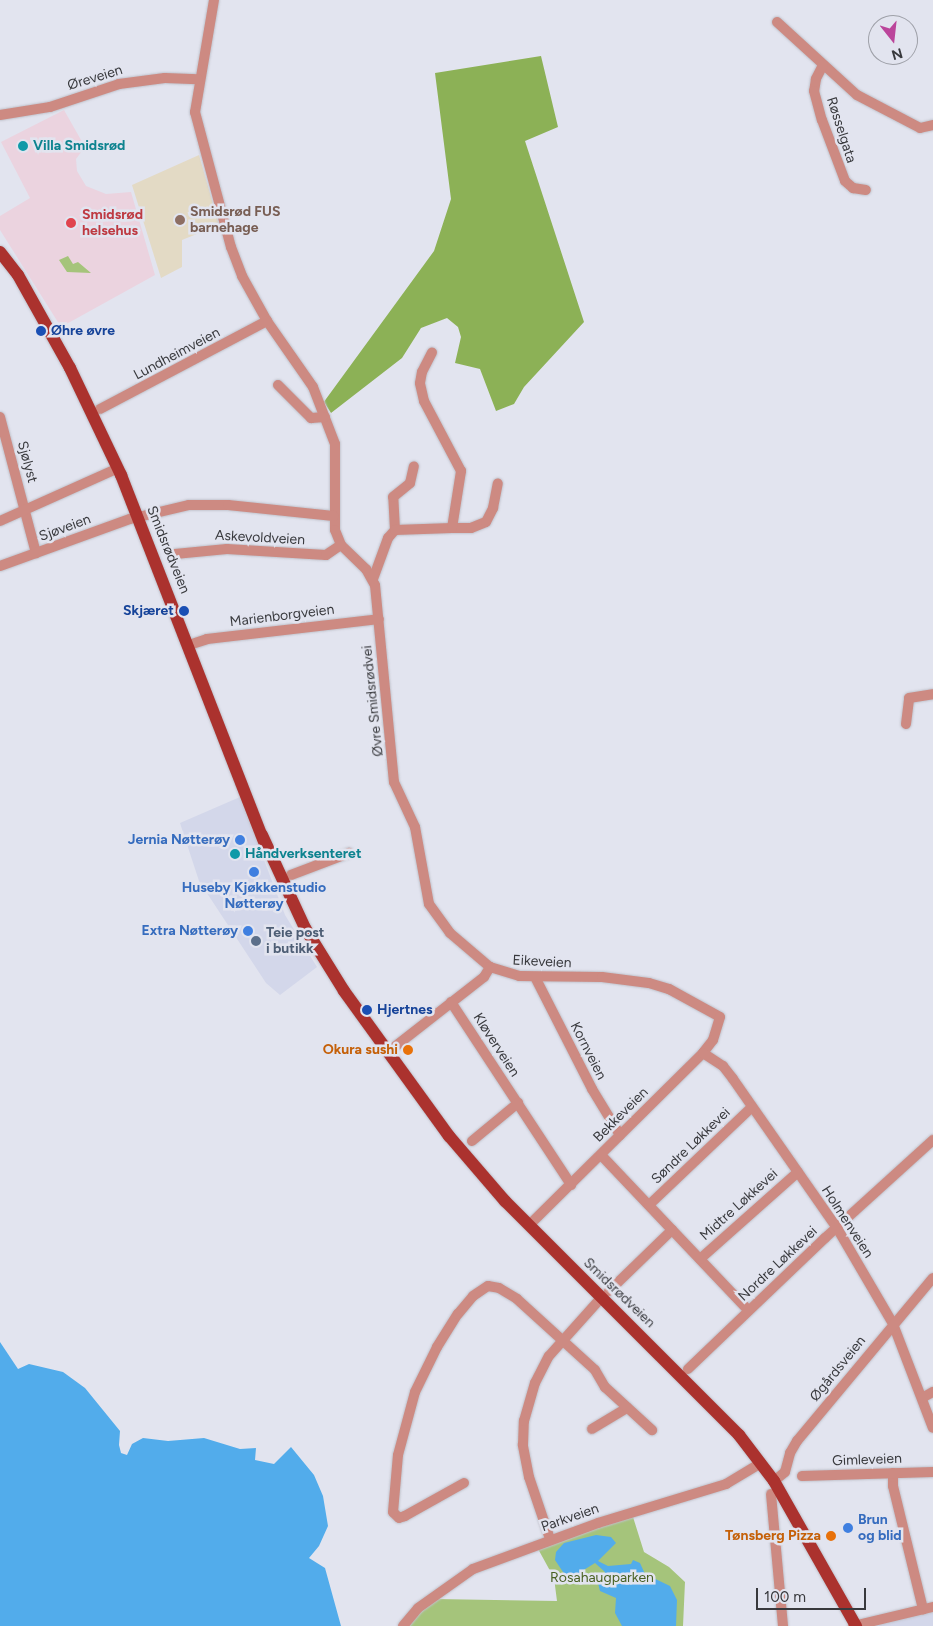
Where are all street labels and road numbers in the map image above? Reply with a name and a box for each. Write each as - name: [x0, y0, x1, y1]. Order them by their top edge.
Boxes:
- street label: Øreveien: [65, 62, 125, 94]
- street label: Røsselgata: [822, 95, 860, 165]
- street label: Lundheimveien: [131, 324, 223, 384]
- street label: Sjølyst: [13, 439, 41, 485]
- street label: Smidsrødveien: [143, 504, 193, 596]
- street label: Sjøveien: [37, 511, 93, 545]
- street label: Askevoldveien: [215, 527, 305, 549]
- street label: Marienborgveien: [229, 601, 335, 631]
- street label: Øvre Smidsrødvei: [359, 645, 387, 757]
- street label: Eikeveien: [512, 952, 572, 972]
- street label: Kløverveien: [469, 1010, 523, 1080]
- street label: Kornveien: [566, 1019, 610, 1083]
- street label: Bekkeveien: [590, 1084, 652, 1146]
- street label: Søndre Løkkevei: [648, 1104, 734, 1188]
- street label: Midtre Løkkevei: [697, 1166, 781, 1244]
- street label: Holmenveien: [818, 1183, 876, 1261]
- street label: Nordre Løkkevei: [735, 1223, 821, 1305]
- street label: Smidsrødveien: [580, 1255, 658, 1331]
- street label: Øgårdsveien: [807, 1333, 869, 1405]
- street label: Gimleveien: [832, 1450, 902, 1470]
- street label: Parkveien: [539, 1500, 601, 1536]

